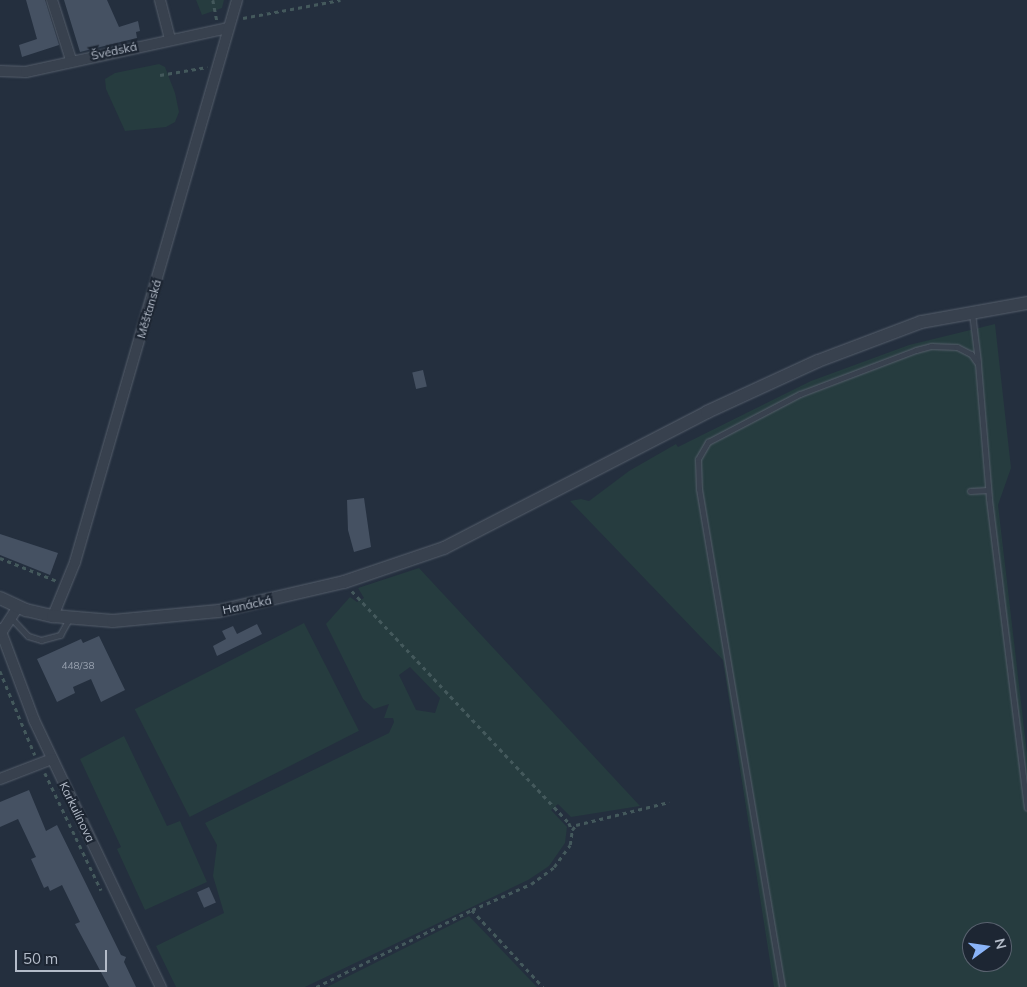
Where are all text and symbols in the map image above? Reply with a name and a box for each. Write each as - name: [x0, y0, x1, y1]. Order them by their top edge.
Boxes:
- street label: Švédská: [90, 39, 138, 63]
- street label: Měšťanská: [134, 278, 164, 340]
- street label: Hanácká: [221, 593, 273, 617]
- house number: 448/38: [62, 660, 94, 672]
- street label: Karkulínova: [56, 780, 98, 844]
- north arrow: [962, 922, 1012, 972]
- text: N: [991, 936, 1011, 951]
- scale bar: [18, 940, 110, 972]
- text: 50 m: [23, 949, 58, 968]

